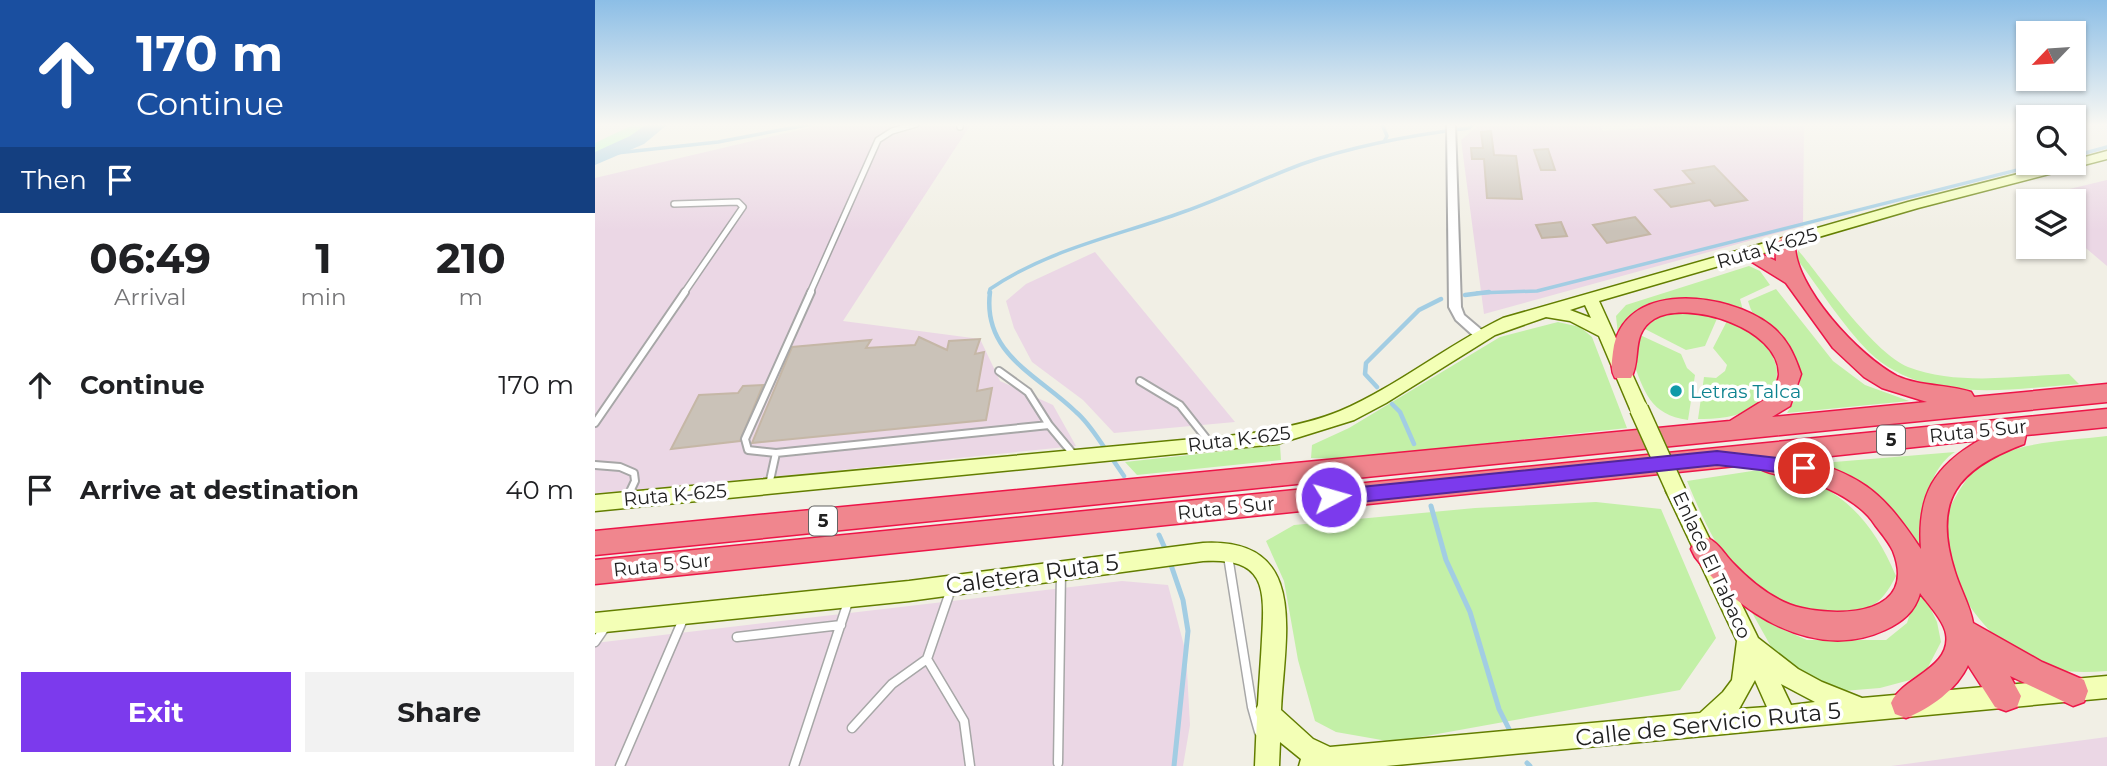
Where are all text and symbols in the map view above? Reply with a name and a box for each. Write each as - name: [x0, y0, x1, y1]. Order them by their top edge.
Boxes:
- north arrow: [2016, 21, 2086, 91]
- map controls: [2016, 21, 2086, 259]
- text: 170 m: [136, 24, 283, 83]
- icon: ahead: [21, 28, 112, 119]
- text: Continue: [136, 84, 284, 123]
- button: search: [2016, 105, 2086, 175]
- icon: arrive: [101, 161, 139, 199]
- text: Then: [21, 164, 87, 196]
- button: layers: [2016, 189, 2086, 259]
- street label: Ruta K-625: [1714, 223, 1820, 273]
- text: 06:49: [89, 232, 211, 284]
- text: 1: [315, 232, 332, 284]
- text: 210: [436, 232, 506, 284]
- text: Arrival: [114, 283, 187, 311]
- text: min: [300, 283, 347, 311]
- text: m: [459, 283, 483, 311]
- icon: ahead: [21, 366, 59, 404]
- text: Continue: [80, 369, 205, 401]
- text: 170 m: [498, 369, 574, 401]
- place label: Letras Talca: [1690, 380, 1801, 403]
- marker: Letras Talca: [1668, 383, 1684, 399]
- street label: Ruta 5 Sur: [1928, 414, 2028, 448]
- street label: Ruta K-625: [1186, 421, 1292, 457]
- road number: 5: [1877, 426, 1905, 454]
- pin: [1774, 438, 1834, 498]
- icon: arrive: [1785, 449, 1823, 487]
- position arrow: [1294, 460, 1368, 534]
- icon: arrive: [21, 471, 59, 509]
- text: Arrive at destination: [80, 474, 359, 506]
- text: 40 m: [505, 474, 574, 506]
- street label: Ruta K-625: [622, 479, 728, 511]
- street label: Enlace El Tabaco: [1668, 488, 1756, 642]
- street label: Ruta 5 Sur: [1176, 491, 1276, 525]
- road number: 5: [809, 506, 837, 536]
- street label: Ruta 5 Sur: [612, 548, 712, 582]
- street label: Caletera Ruta 5: [944, 548, 1120, 600]
- button: Exit: [21, 672, 291, 752]
- button: Share: [305, 672, 574, 752]
- street label: Calle de Servicio Ruta 5: [1574, 696, 1842, 752]

